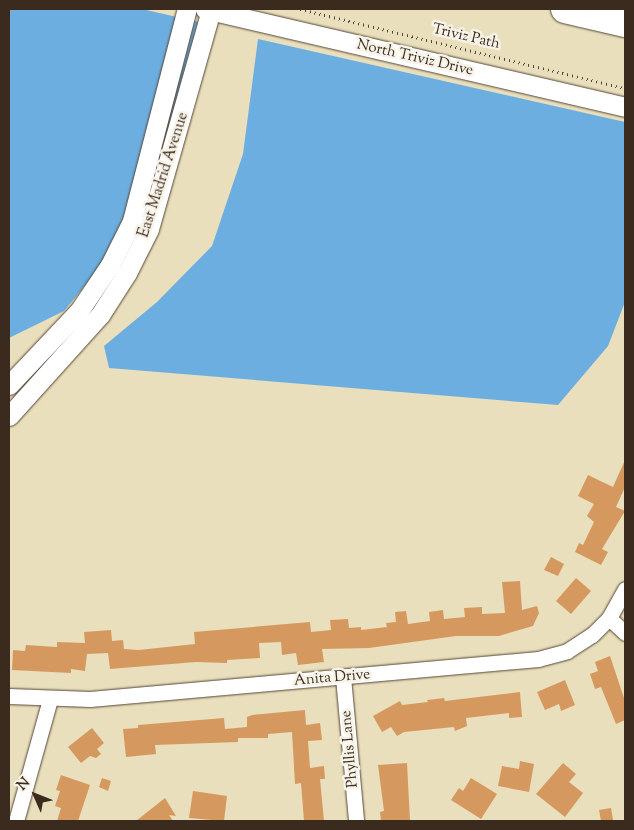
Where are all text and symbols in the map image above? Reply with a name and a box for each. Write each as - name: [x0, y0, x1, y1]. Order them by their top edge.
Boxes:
- street label: Triviz Path: [430, 20, 502, 54]
- street label: North Triviz Drive: [355, 36, 475, 80]
- street label: East Madrid Avenue: [135, 110, 193, 240]
- street label: Anita Drive: [293, 666, 371, 690]
- street label: Phyllis Lane: [338, 709, 362, 789]
- north arrow: [10, 770, 60, 820]
- text: N: [13, 774, 35, 796]

